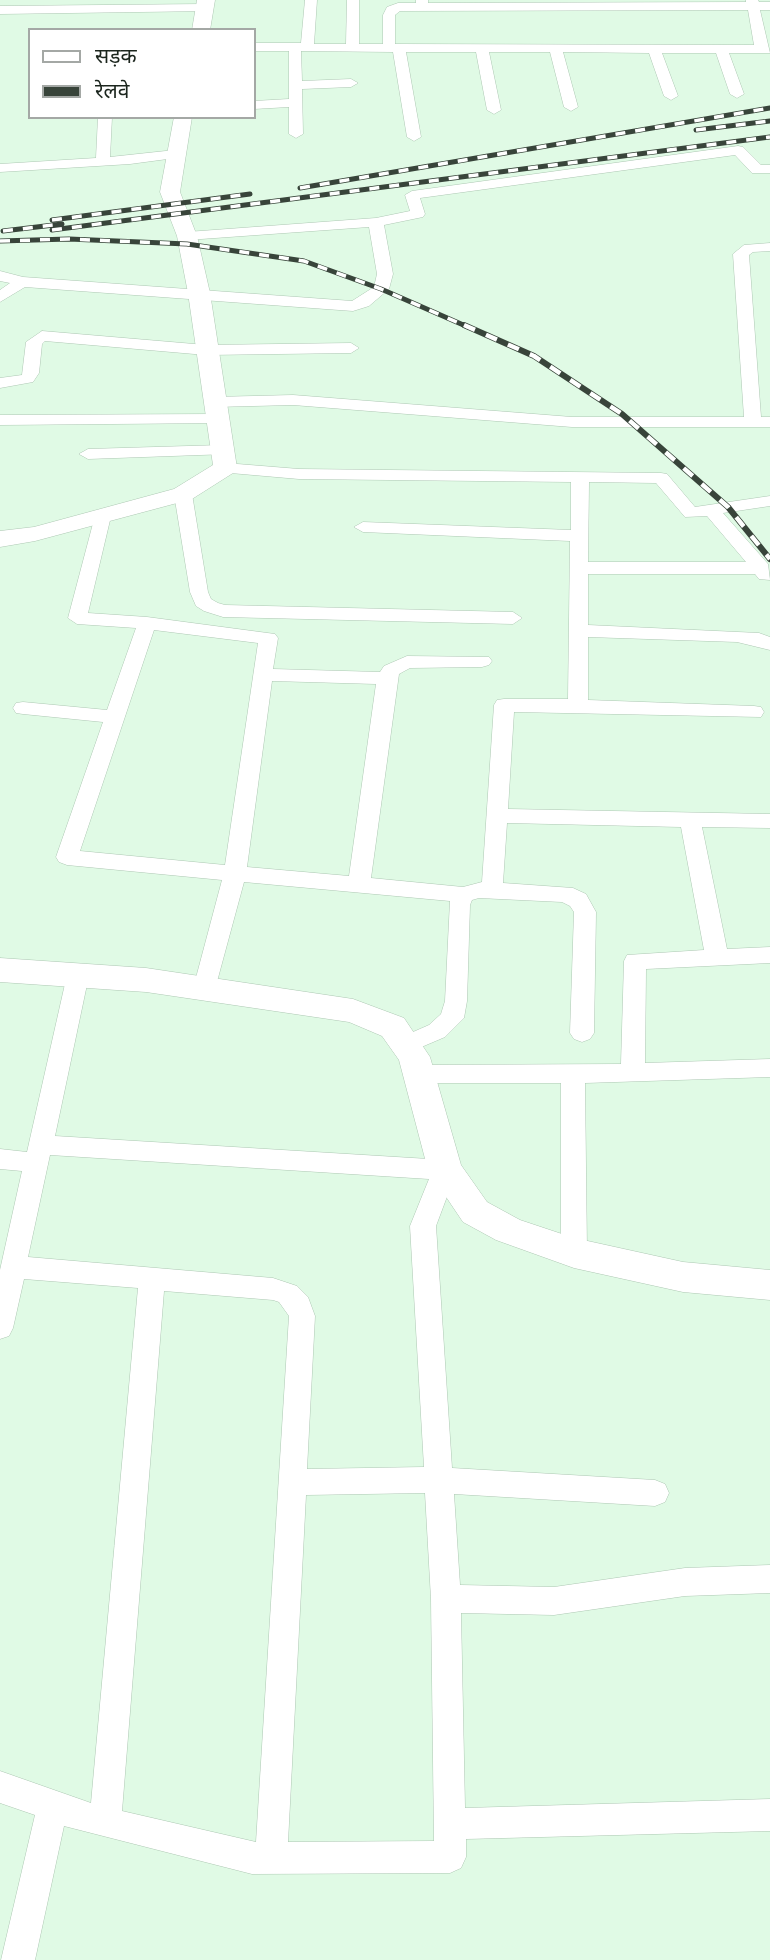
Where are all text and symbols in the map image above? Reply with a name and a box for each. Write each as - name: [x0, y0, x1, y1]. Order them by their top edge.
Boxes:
- legend: [28, 28, 256, 119]
- text: सड़क: [95, 41, 137, 69]
- text: रेलवे: [95, 76, 130, 104]

